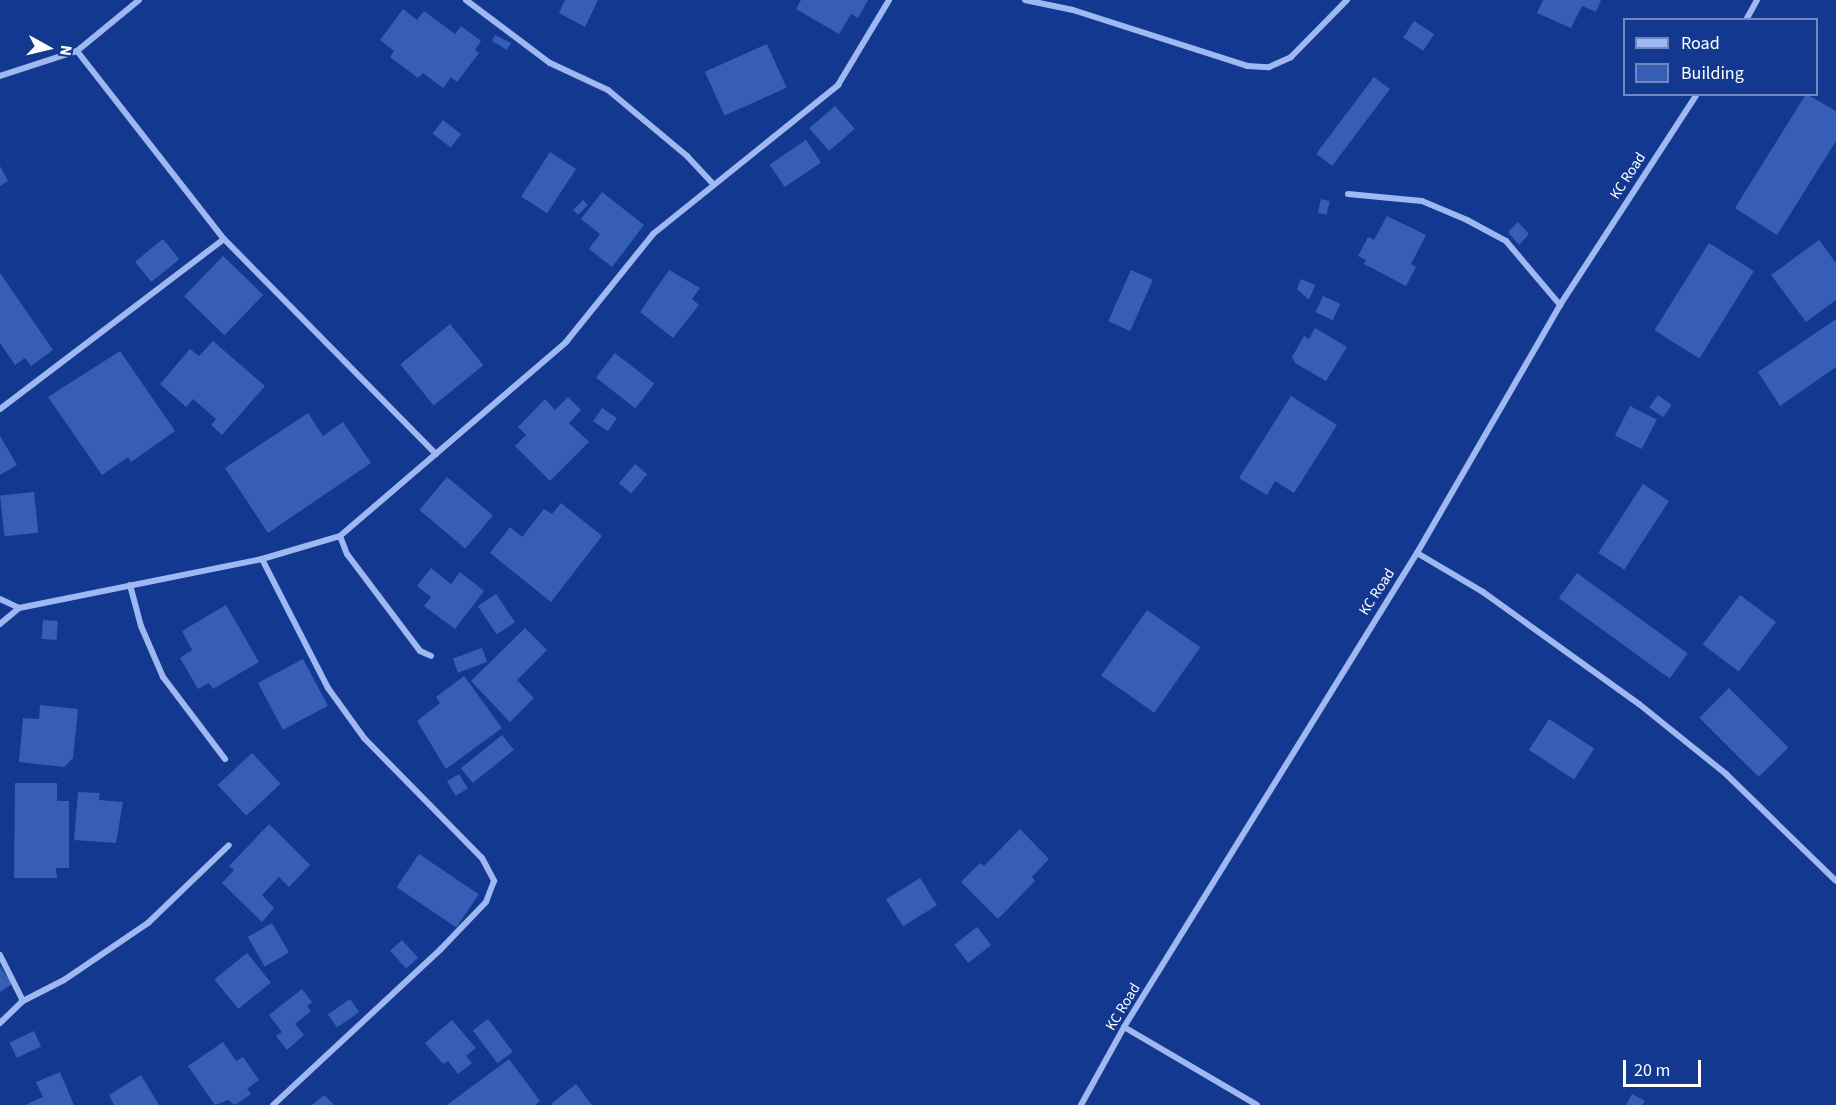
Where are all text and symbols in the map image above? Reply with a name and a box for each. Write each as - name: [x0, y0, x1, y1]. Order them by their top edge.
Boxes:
- north arrow: [18, 18, 78, 78]
- legend: [1623, 18, 1818, 96]
- text: Road: [1681, 31, 1720, 56]
- text: N: [54, 44, 77, 57]
- text: Building: [1681, 61, 1744, 86]
- street label: KC Road: [1606, 149, 1650, 203]
- street label: KC Road: [1355, 565, 1399, 619]
- street label: KC Road: [1102, 980, 1144, 1034]
- scale bar: [1626, 1048, 1704, 1086]
- text: 20 m: [1634, 1058, 1670, 1083]

